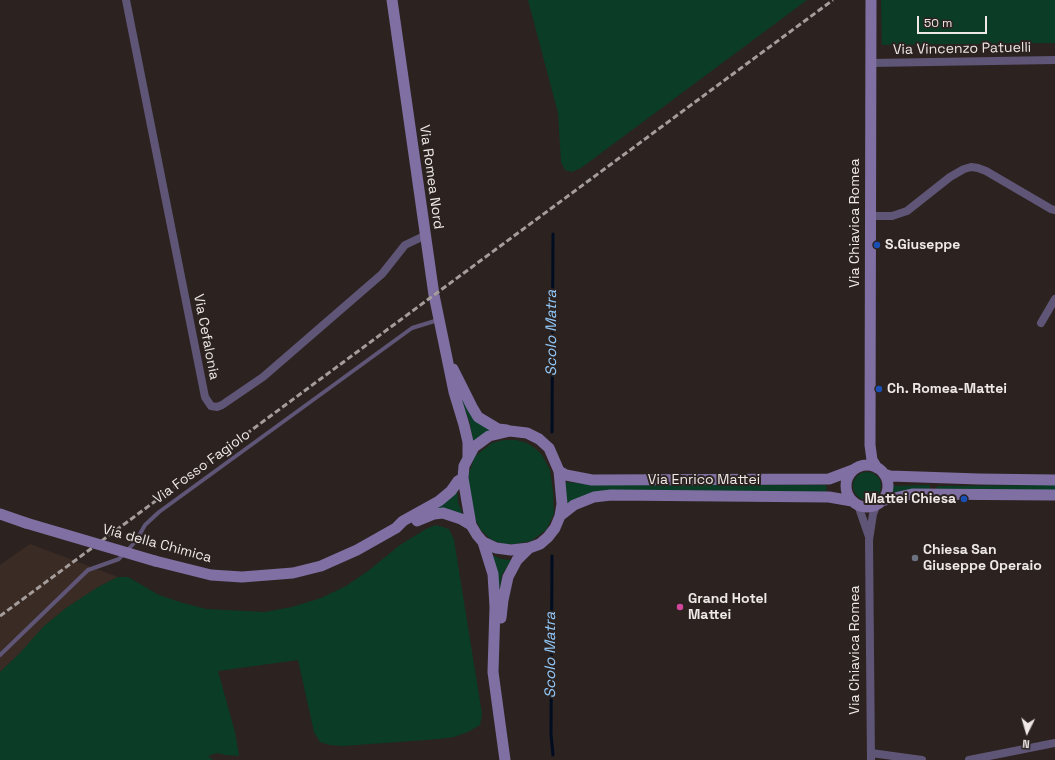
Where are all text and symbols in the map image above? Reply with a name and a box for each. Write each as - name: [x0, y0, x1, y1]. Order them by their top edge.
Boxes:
- scale bar: [919, 8, 989, 34]
- text: 50 m: [924, 15, 952, 31]
- street label: Via Vincenzo Patuelli: [893, 39, 1031, 59]
- street label: Via Romea Nord: [415, 124, 447, 230]
- street label: Via Chiavica Romea: [847, 158, 863, 288]
- place label: S.Giuseppe: [885, 237, 960, 253]
- marker: S.Giuseppe: [872, 240, 882, 250]
- water label: Scolo Matra: [543, 290, 561, 376]
- street label: Via Cefalonia: [189, 293, 223, 381]
- place label: Ch. Romea-Mattei: [887, 381, 1007, 397]
- marker: Ch. Romea-Mattei: [874, 384, 884, 394]
- street label: Via Fosso Fagiolo: [150, 426, 254, 508]
- street label: Via Enrico Mattei: [648, 472, 760, 488]
- place label: Mattei Chiesa: [864, 491, 956, 507]
- marker: Mattei Chiesa: [959, 494, 969, 504]
- street label: Via della Chimica: [101, 521, 213, 567]
- place label: Chiesa San Giuseppe Operaio: [923, 542, 1042, 574]
- marker: Chiesa San Giuseppe Operaio: [910, 553, 920, 563]
- street label: Via Chiavica Romea: [847, 585, 863, 715]
- place label: Grand Hotel Mattei: [688, 591, 767, 624]
- marker: Grand Hotel Mattei: [675, 602, 685, 612]
- water label: Scolo Matra: [542, 612, 560, 698]
- north arrow: [1007, 712, 1047, 752]
- text: N: [1022, 737, 1030, 751]

